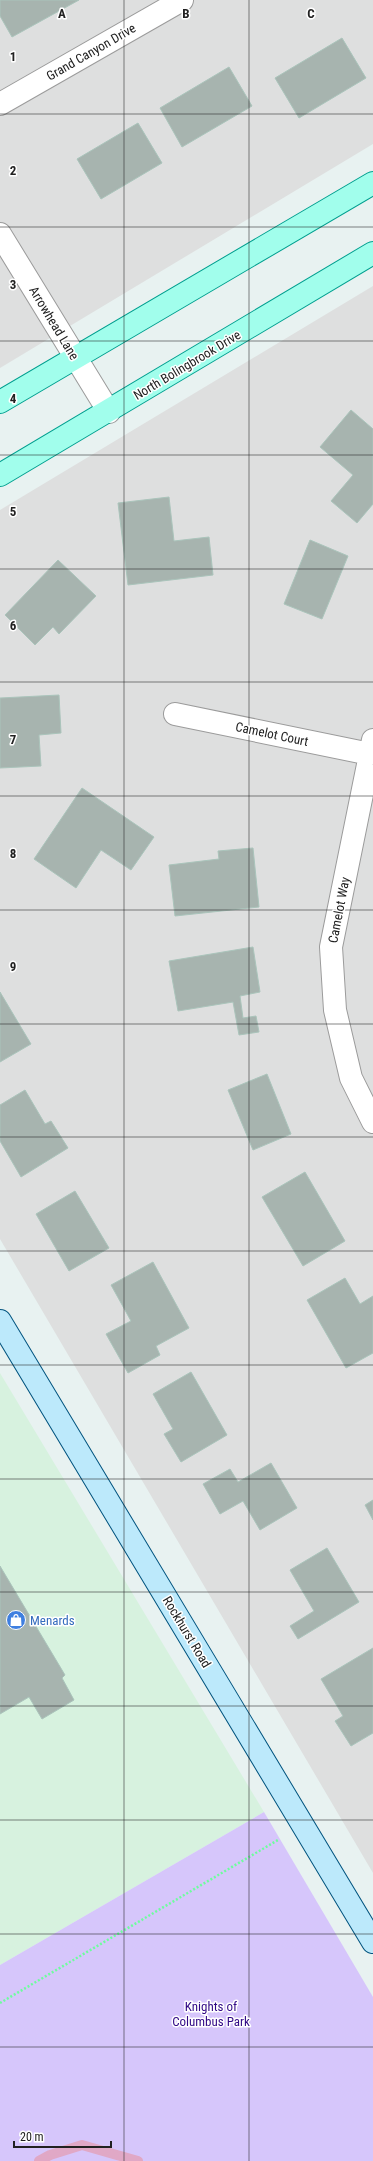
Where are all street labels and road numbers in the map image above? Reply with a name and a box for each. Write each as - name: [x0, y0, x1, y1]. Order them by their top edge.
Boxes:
- street label: Grand Canyon Drive: [44, 20, 138, 84]
- street label: Arrowhead Lane: [26, 284, 82, 362]
- street label: North Bolingbrook Drive: [131, 327, 243, 403]
- street label: Camelot Court: [234, 719, 310, 749]
- street label: Camelot Way: [325, 875, 353, 944]
- street label: Rockhurst Road: [160, 1594, 214, 1670]

